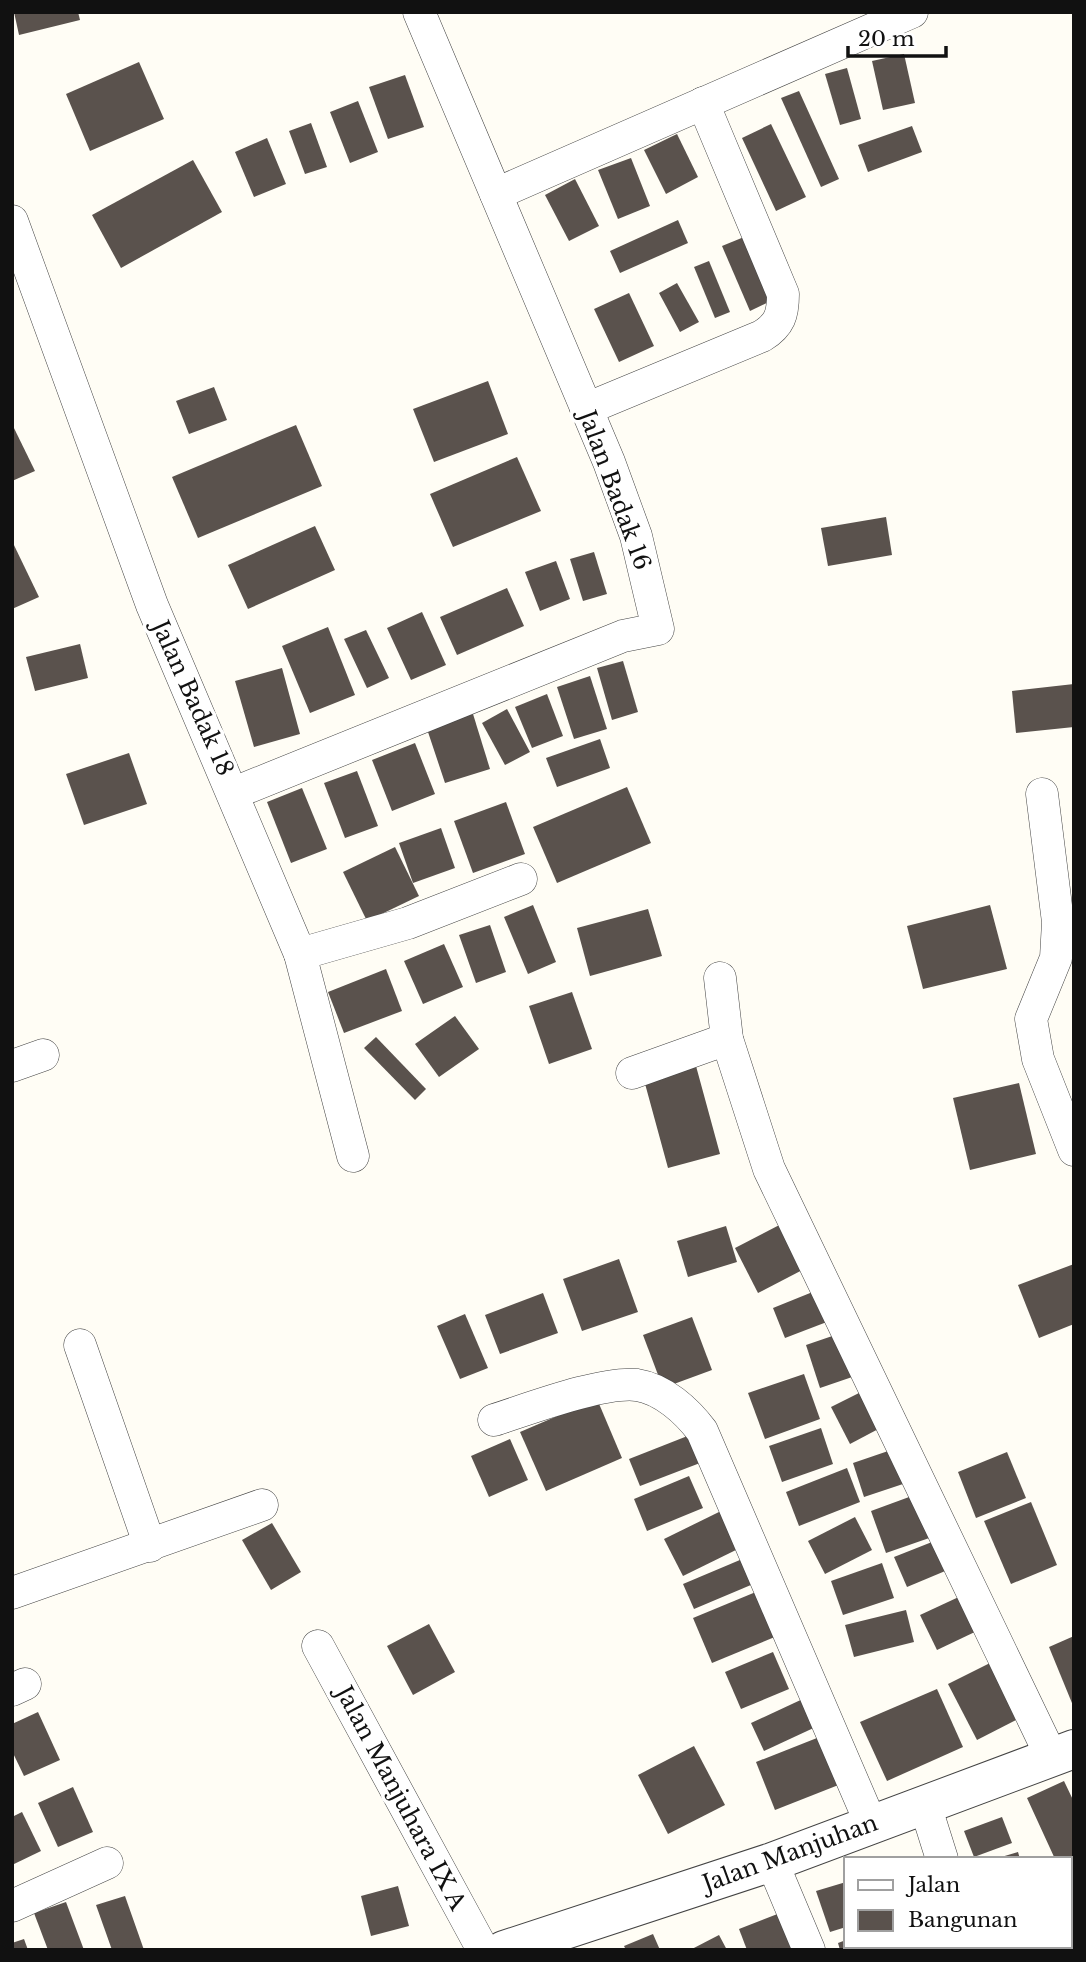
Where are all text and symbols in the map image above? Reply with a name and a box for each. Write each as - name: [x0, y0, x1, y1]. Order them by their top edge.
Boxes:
- scale bar: [848, 14, 946, 58]
- text: 20 m: [858, 26, 915, 52]
- street label: Jalan Badak 16: [572, 404, 657, 574]
- street label: Jalan Badak 18: [145, 613, 240, 780]
- street label: Jalan Manjuhara IX A: [329, 1679, 473, 1916]
- street label: Jalan Manjuhan: [696, 1808, 881, 1899]
- legend: [844, 1857, 1072, 1948]
- text: Jalan: [905, 1872, 960, 1898]
- text: Bangunan: [908, 1907, 1017, 1933]

